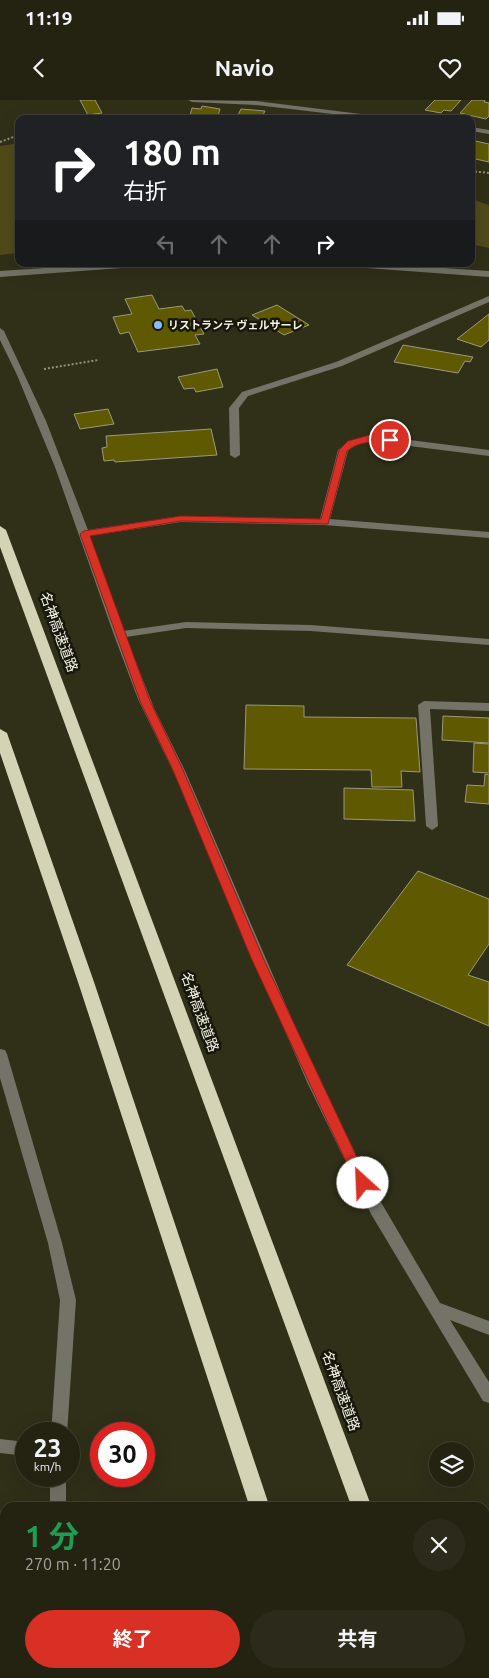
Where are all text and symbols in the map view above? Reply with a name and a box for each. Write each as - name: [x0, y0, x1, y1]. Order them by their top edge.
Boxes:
- text: 11:19: [25, 7, 73, 29]
- icon: back: [25, 54, 53, 82]
- icon: heart: [436, 54, 464, 82]
- text: Navio: [215, 55, 274, 80]
- text: 180 m: [123, 132, 221, 172]
- icon: right: [40, 135, 105, 200]
- text: 右折: [123, 178, 167, 203]
- icon: left: [152, 230, 180, 258]
- icon: ahead: [205, 230, 233, 258]
- icon: ahead: [258, 230, 286, 258]
- icon: right: [311, 230, 339, 258]
- marker: リストランテ ヴェルサーレ: [152, 319, 164, 331]
- place label: リストランテ ヴェルサーレ: [168, 319, 303, 331]
- pin: [369, 419, 411, 461]
- icon: arrive: [376, 426, 404, 454]
- street label: 名神高速道路: [37, 590, 81, 674]
- street label: 名神高速道路: [178, 970, 222, 1054]
- position arrow: [336, 1156, 388, 1208]
- street label: 名神高速道路: [319, 1349, 363, 1433]
- speed limit sign: 30: [90, 1422, 155, 1487]
- text: 23: [33, 1434, 62, 1462]
- map controls: [429, 1442, 474, 1487]
- button: layers: [429, 1442, 474, 1487]
- text: km/h: [34, 1460, 61, 1473]
- text: 1 分: [25, 1519, 79, 1553]
- button: close: [413, 1519, 465, 1571]
- text: 270 m · 11:20: [25, 1555, 121, 1573]
- button: 終了: [25, 1610, 240, 1668]
- button: 共有: [250, 1610, 465, 1668]

